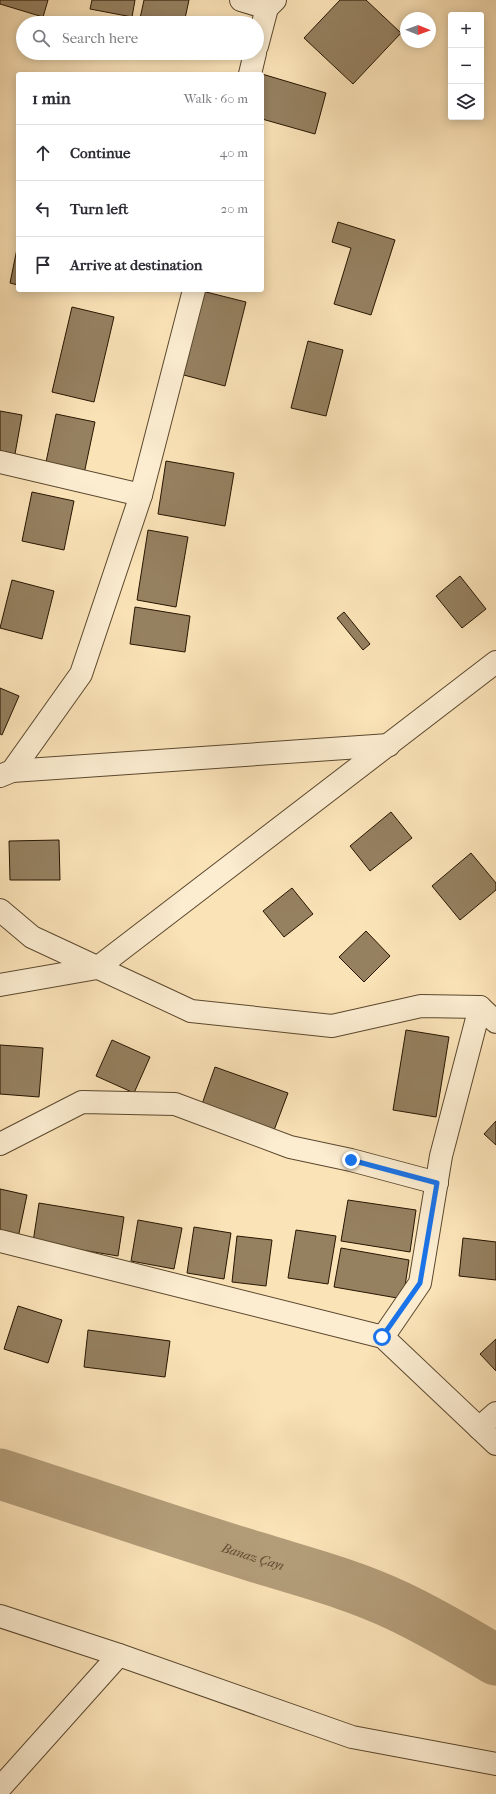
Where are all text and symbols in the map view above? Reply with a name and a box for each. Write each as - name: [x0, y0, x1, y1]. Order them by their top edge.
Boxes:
- north arrow: [400, 12, 436, 48]
- map controls: [448, 12, 484, 120]
- button: +: [448, 12, 484, 48]
- search box: [16, 16, 264, 60]
- icon: search: [30, 27, 52, 49]
- text: Search here: [62, 29, 138, 47]
- button: −: [448, 48, 484, 84]
- button: layers: [448, 84, 484, 120]
- text: 1 min: [32, 88, 71, 108]
- text: Walk · 60 m: [184, 91, 248, 106]
- icon: ahead: [32, 142, 54, 164]
- text: Continue: [70, 144, 130, 162]
- text: 40 m: [220, 145, 248, 160]
- icon: left: [32, 198, 54, 220]
- text: Turn left: [70, 200, 128, 218]
- text: 20 m: [221, 201, 248, 216]
- icon: arrive: [32, 254, 54, 276]
- text: Arrive at destination: [70, 256, 202, 274]
- route end: [342, 1151, 360, 1169]
- route start: [373, 1328, 391, 1346]
- water label: Banaz Çayı: [219, 1540, 286, 1573]

